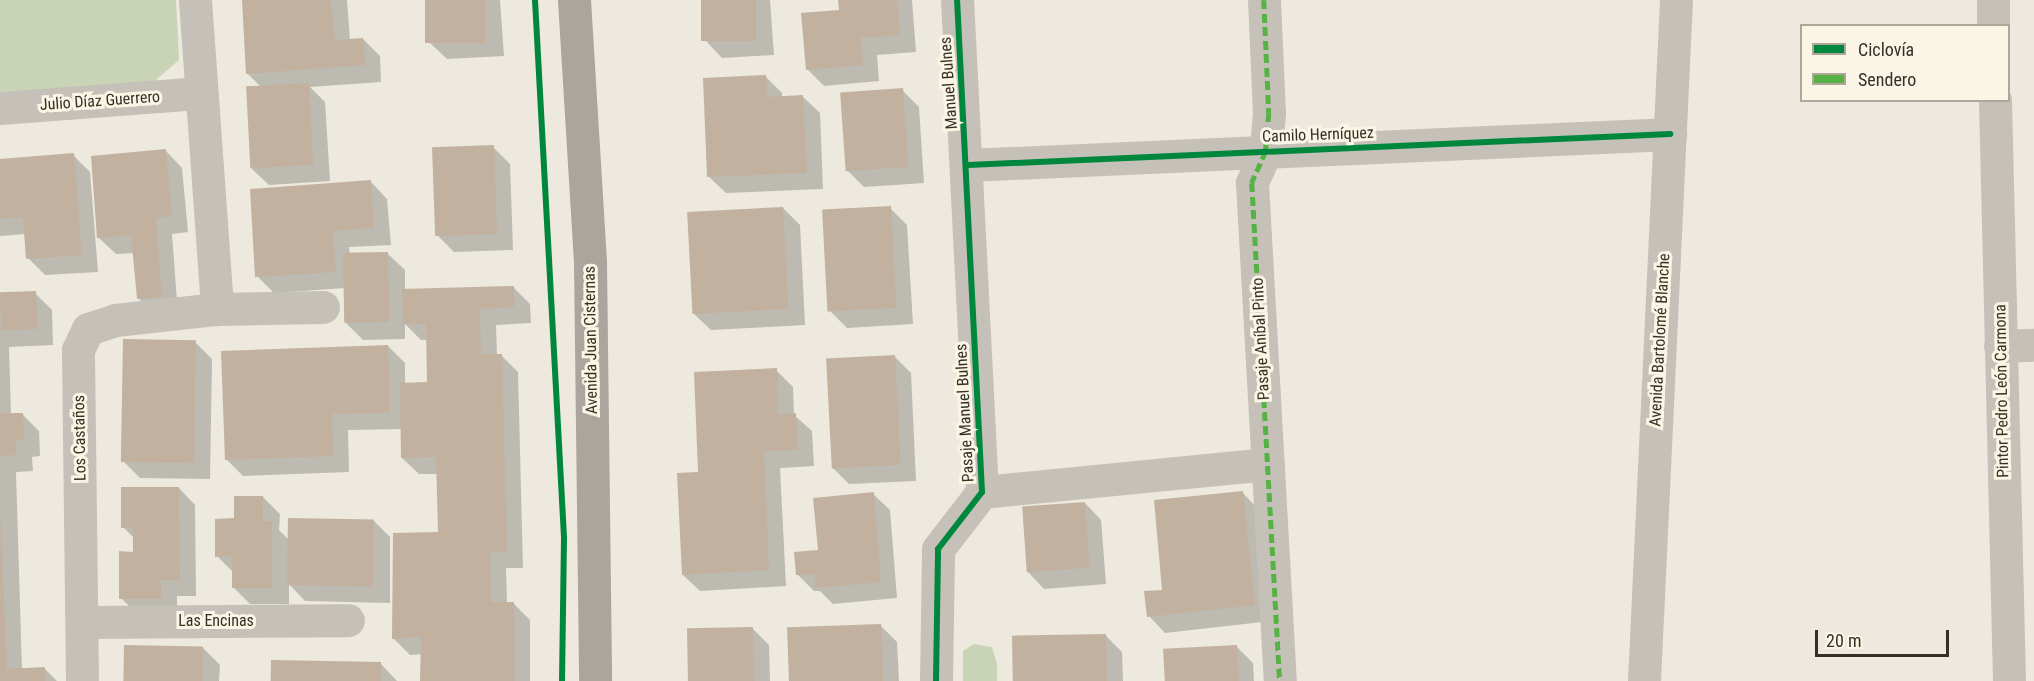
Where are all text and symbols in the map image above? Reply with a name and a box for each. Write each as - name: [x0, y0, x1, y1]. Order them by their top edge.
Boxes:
- legend: [1800, 24, 2010, 102]
- street label: Manuel Bulnes: [936, 36, 962, 130]
- text: Ciclovía: [1858, 39, 1914, 60]
- text: Sendero: [1858, 69, 1916, 90]
- street label: Julio Díaz Guerrero: [39, 87, 161, 115]
- street label: Camilo Herníquez: [1262, 123, 1374, 147]
- street label: Avenida Bartolomé Blanche: [1646, 253, 1674, 427]
- street label: Avenida Juan Cisternas: [580, 266, 602, 414]
- street label: Pasaje Aníbal Pinto: [1248, 277, 1274, 401]
- street label: Pintor Pedro León Carmona: [1991, 304, 2013, 478]
- street label: Pasaje Manuel Bulnes: [952, 343, 978, 483]
- street label: Los Castaños: [70, 395, 90, 481]
- street label: Las Encinas: [178, 611, 254, 631]
- scale bar: [1818, 618, 1952, 656]
- text: 20 m: [1826, 630, 1861, 651]

